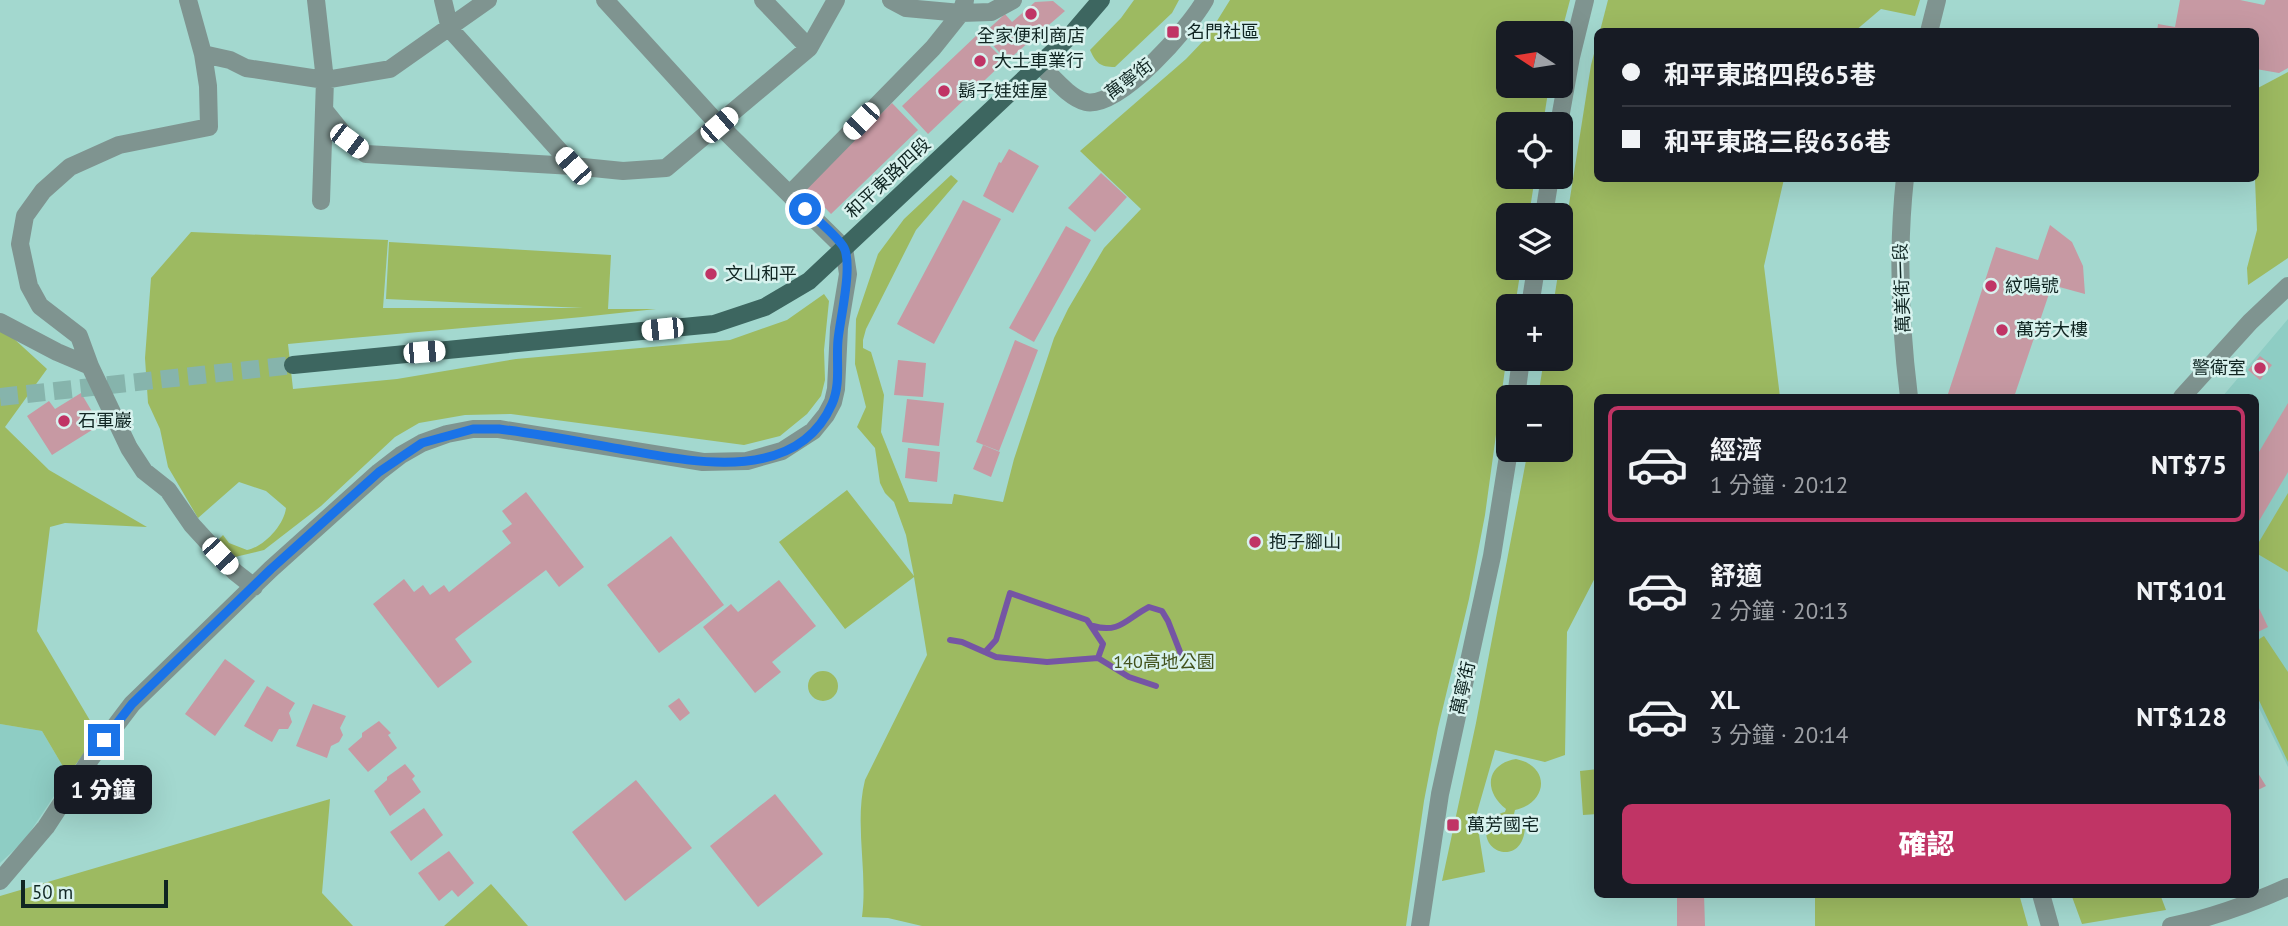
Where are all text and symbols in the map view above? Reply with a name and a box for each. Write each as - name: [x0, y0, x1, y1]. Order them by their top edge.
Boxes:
- marker: 全家便利商店: [1023, 6, 1039, 22]
- place label: 名門社區: [1187, 20, 1259, 43]
- north arrow: [1496, 21, 1573, 98]
- map controls: [1496, 21, 1573, 462]
- place label: 全家便利商店: [977, 24, 1085, 47]
- marker: 名門社區: [1165, 24, 1181, 40]
- place label: 大士車業行: [994, 49, 1084, 72]
- marker: 大士車業行: [972, 53, 988, 69]
- street label: 萬寧街: [1100, 53, 1157, 104]
- text: 和平東路四段65巷: [1664, 58, 1875, 91]
- place label: 鬍子娃娃屋: [958, 79, 1048, 102]
- marker: 鬍子娃娃屋: [936, 83, 952, 99]
- car: [839, 99, 884, 143]
- car: [697, 103, 742, 147]
- button: locate: [1496, 112, 1573, 189]
- car: [326, 120, 373, 162]
- text: 和平東路三段636巷: [1664, 125, 1890, 158]
- street label: 和平東路四段: [840, 132, 935, 223]
- car: [552, 143, 595, 189]
- route start: [789, 193, 821, 225]
- button: layers: [1496, 203, 1573, 280]
- street label: 萬美街一段: [1888, 243, 1915, 333]
- place label: 文山和平: [725, 262, 797, 285]
- marker: 文山和平: [703, 266, 719, 282]
- place label: 紋鳴號: [2005, 274, 2059, 297]
- marker: 紋鳴號: [1983, 278, 1999, 294]
- button: +: [1496, 294, 1573, 371]
- car: [641, 316, 684, 342]
- place label: 萬芳大樓: [2016, 318, 2088, 341]
- marker: 萬芳大樓: [1994, 322, 2010, 338]
- car: [403, 340, 446, 364]
- place label: 警衛室: [2192, 356, 2246, 379]
- marker: 警衛室: [2252, 360, 2268, 376]
- button: −: [1496, 385, 1573, 462]
- place label: 石軍巖: [78, 409, 132, 432]
- marker: 石軍巖: [56, 413, 72, 429]
- icon: car: [1626, 433, 1689, 496]
- text: 經濟: [1710, 433, 1762, 466]
- text: NT$75: [2151, 448, 2227, 481]
- text: 1 分鐘 · 20:12: [1710, 470, 1848, 499]
- place label: 抱子腳山: [1269, 530, 1341, 553]
- car: [198, 533, 243, 579]
- marker: 抱子腳山: [1247, 534, 1263, 550]
- icon: car: [1626, 559, 1689, 622]
- text: 舒適: [1710, 559, 1762, 592]
- text: NT$101: [2136, 574, 2227, 607]
- text: 2 分鐘 · 20:13: [1710, 596, 1848, 625]
- park label: 140高地公園: [1113, 650, 1215, 673]
- street label: 萬寧街: [1445, 659, 1480, 717]
- text: XL: [1710, 683, 1740, 716]
- icon: car: [1626, 685, 1689, 748]
- text: NT$128: [2136, 700, 2227, 733]
- text: 3 分鐘 · 20:14: [1710, 720, 1848, 749]
- route end: [88, 724, 120, 756]
- callout: 1 分鐘: [55, 764, 153, 814]
- text: 1 分鐘: [71, 775, 135, 804]
- button: 確認: [1622, 804, 2231, 884]
- place label: 萬芳國宅: [1467, 813, 1539, 836]
- marker: 萬芳國宅: [1445, 817, 1461, 833]
- scale bar: [21, 877, 168, 909]
- text: 50 m: [32, 880, 73, 904]

